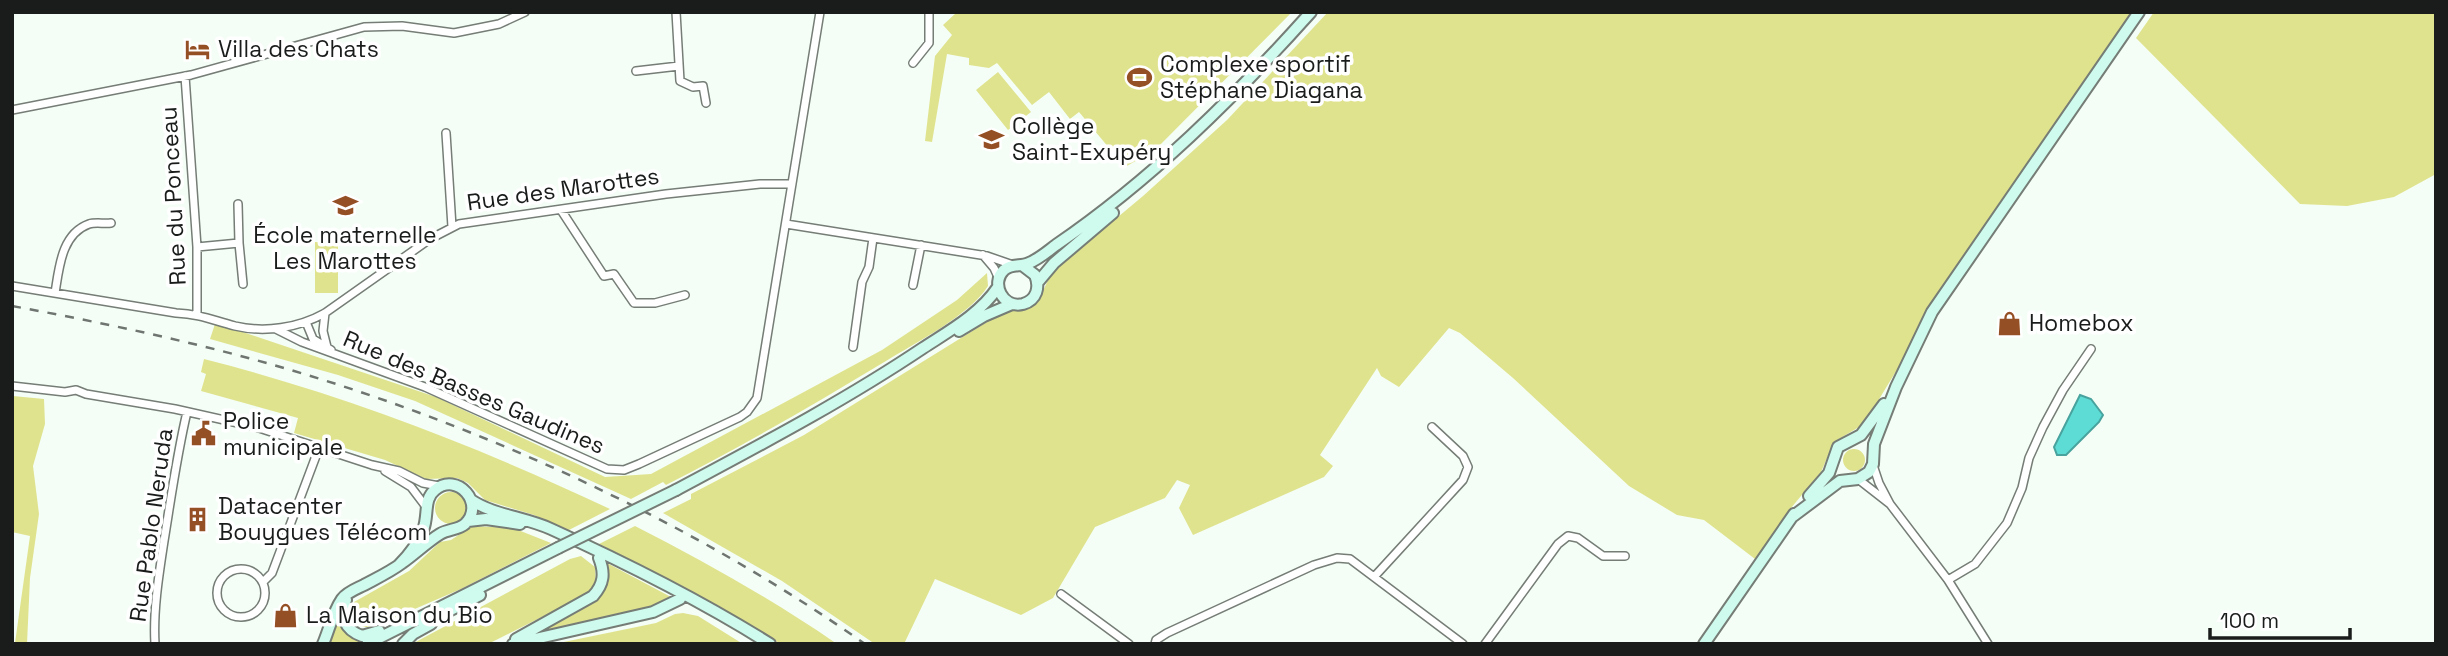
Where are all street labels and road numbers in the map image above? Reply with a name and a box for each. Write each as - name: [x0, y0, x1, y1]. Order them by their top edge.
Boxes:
- street label: Rue du Ponceau: [153, 106, 193, 286]
- street label: Rue des Marottes: [465, 161, 661, 217]
- street label: Rue des Basses Gaudines: [339, 323, 609, 461]
- street label: Rue Pablo Neruda: [123, 426, 179, 624]

